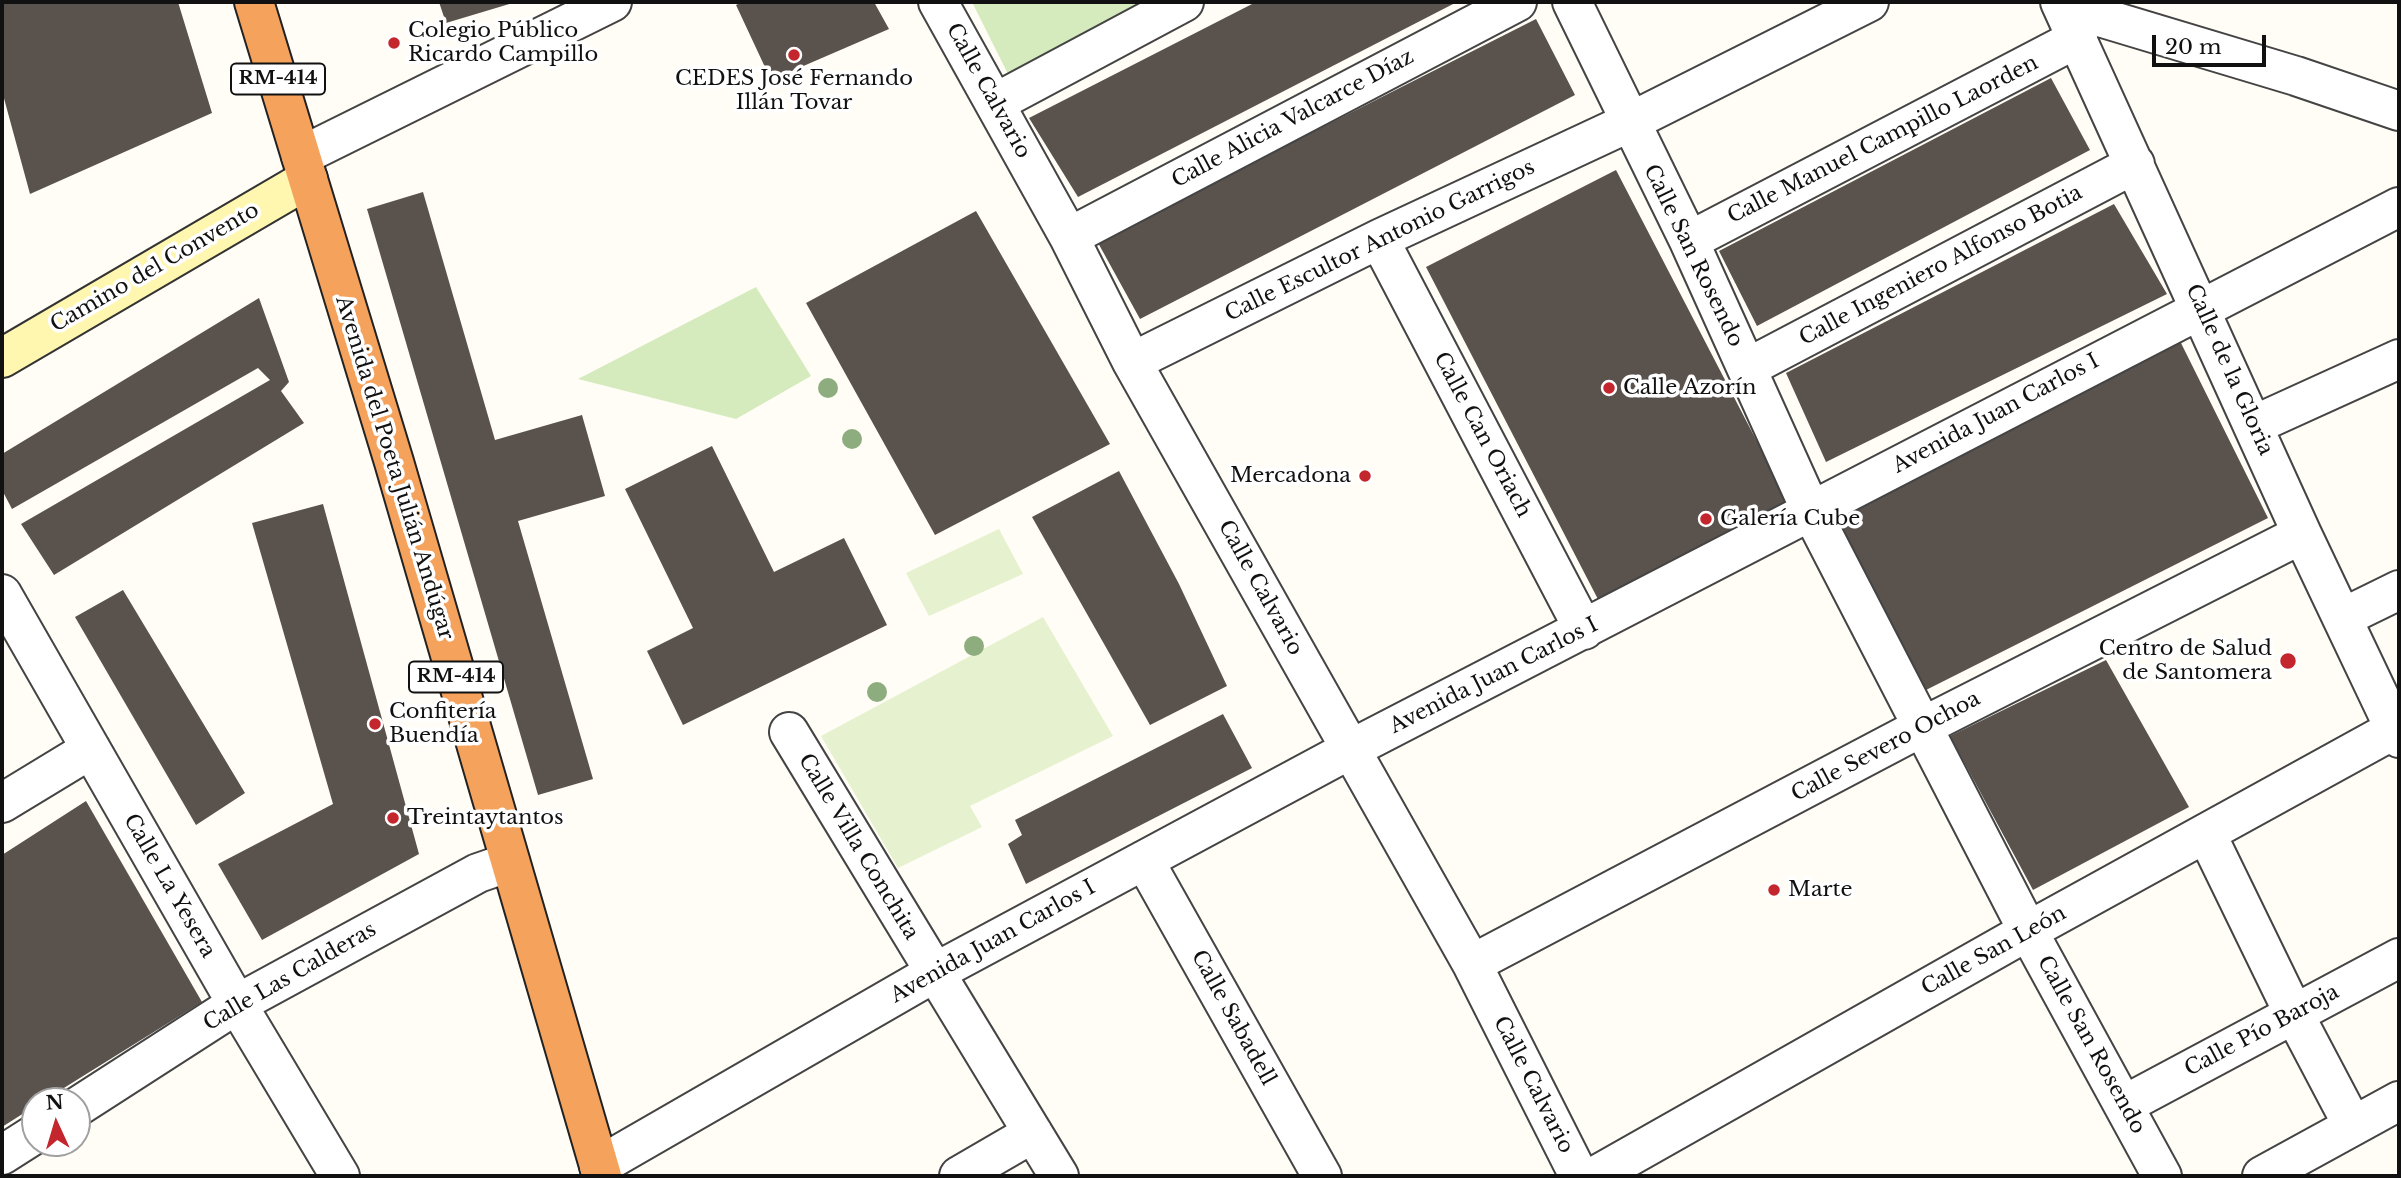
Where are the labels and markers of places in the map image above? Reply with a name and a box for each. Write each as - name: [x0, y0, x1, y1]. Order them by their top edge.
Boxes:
- place label: Colegio Público Ricardo Campillo: [408, 18, 598, 68]
- marker: Colegio Público Ricardo Campillo: [386, 35, 402, 51]
- marker: CEDES José Fernando Illán Tovar: [786, 47, 802, 63]
- place label: CEDES José Fernando Illán Tovar: [675, 66, 913, 116]
- place label: Calle Azorín: [1623, 375, 1756, 401]
- marker: Calle Azorín: [1601, 380, 1617, 396]
- place label: Mercadona: [1230, 463, 1351, 489]
- marker: Mercadona: [1357, 468, 1373, 484]
- place label: Galería Cube: [1720, 506, 1860, 532]
- marker: Galería Cube: [1698, 511, 1714, 527]
- place label: Centro de Salud de Santomera: [2099, 636, 2272, 686]
- marker: Centro de Salud de Santomera: [2278, 651, 2298, 671]
- place label: Confitería Buendía: [389, 699, 496, 749]
- marker: Confitería Buendía: [367, 716, 383, 732]
- place label: Treintaytantos: [407, 805, 564, 831]
- marker: Treintaytantos: [385, 810, 401, 826]
- place label: Marte: [1788, 877, 1853, 903]
- marker: Marte: [1766, 882, 1782, 898]

